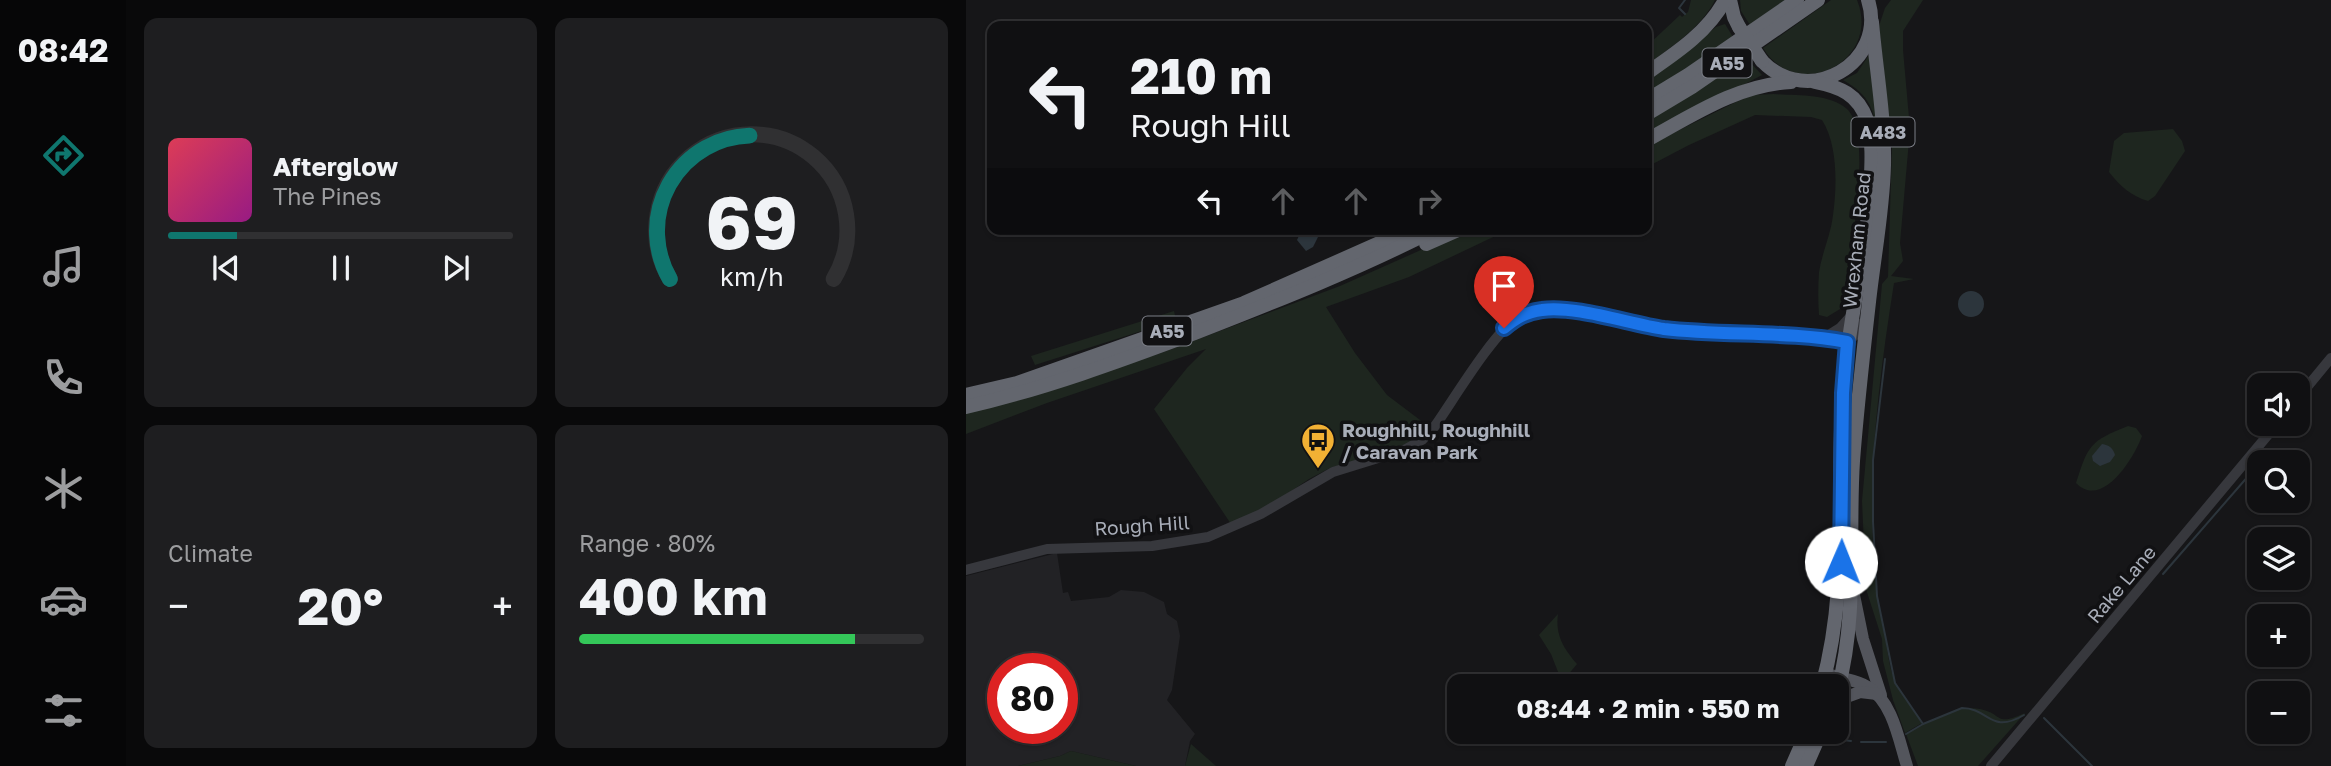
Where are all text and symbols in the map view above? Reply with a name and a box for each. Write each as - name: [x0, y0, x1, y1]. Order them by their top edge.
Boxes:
- text: 08:42: [17, 31, 109, 69]
- text: 210 m: [1130, 46, 1272, 105]
- road number: A55: [1702, 48, 1752, 78]
- icon: left: [1015, 49, 1106, 140]
- text: Rough Hill: [1130, 106, 1291, 144]
- road number: A483: [1852, 118, 1914, 146]
- icon: directions: [39, 131, 88, 180]
- text: Afterglow: [273, 151, 398, 182]
- street label: Wrexham Road: [1837, 171, 1875, 309]
- text: 69: [705, 178, 798, 265]
- text: The Pines: [273, 182, 381, 210]
- icon: left: [1191, 182, 1229, 220]
- icon: ahead: [1264, 182, 1302, 220]
- icon: ahead: [1337, 182, 1375, 220]
- icon: right: [1410, 182, 1448, 220]
- icon: music: [39, 242, 88, 291]
- icon: previous: [207, 249, 245, 287]
- icon: pause: [322, 249, 360, 287]
- icon: next: [437, 249, 475, 287]
- pin: [1474, 256, 1534, 328]
- text: km/h: [720, 261, 783, 292]
- icon: arrive: [1485, 267, 1523, 305]
- road number: A55: [1142, 316, 1192, 346]
- icon: phone: [39, 353, 88, 402]
- map controls: [2247, 373, 2310, 744]
- button: sound: [2247, 373, 2310, 436]
- place label: Roughhill, Roughhill / Caravan Park: [1342, 418, 1530, 463]
- bus stop icon: Roughhill, Roughhill / Caravan Park: [1299, 421, 1337, 470]
- button: search: [2247, 450, 2310, 513]
- icon: climate: [39, 464, 88, 513]
- street label: Rough Hill: [1094, 510, 1190, 540]
- position arrow: [1804, 525, 1878, 599]
- button: layers: [2247, 527, 2310, 590]
- text: Range · 80%: [579, 529, 715, 557]
- text: Climate: [168, 539, 253, 567]
- street label: Rake Lane: [2082, 541, 2160, 627]
- text: 400 km: [579, 564, 768, 626]
- text: 20°: [298, 574, 383, 636]
- icon: car: [39, 575, 88, 624]
- text: −: [168, 583, 189, 628]
- text: +: [492, 583, 513, 628]
- button: +: [2247, 604, 2310, 667]
- speed limit sign: 80: [987, 653, 1078, 744]
- button: −: [2247, 681, 2310, 744]
- icon: filters: [39, 686, 88, 735]
- text: 08:44 · 2 min · 550 m: [1517, 693, 1779, 724]

